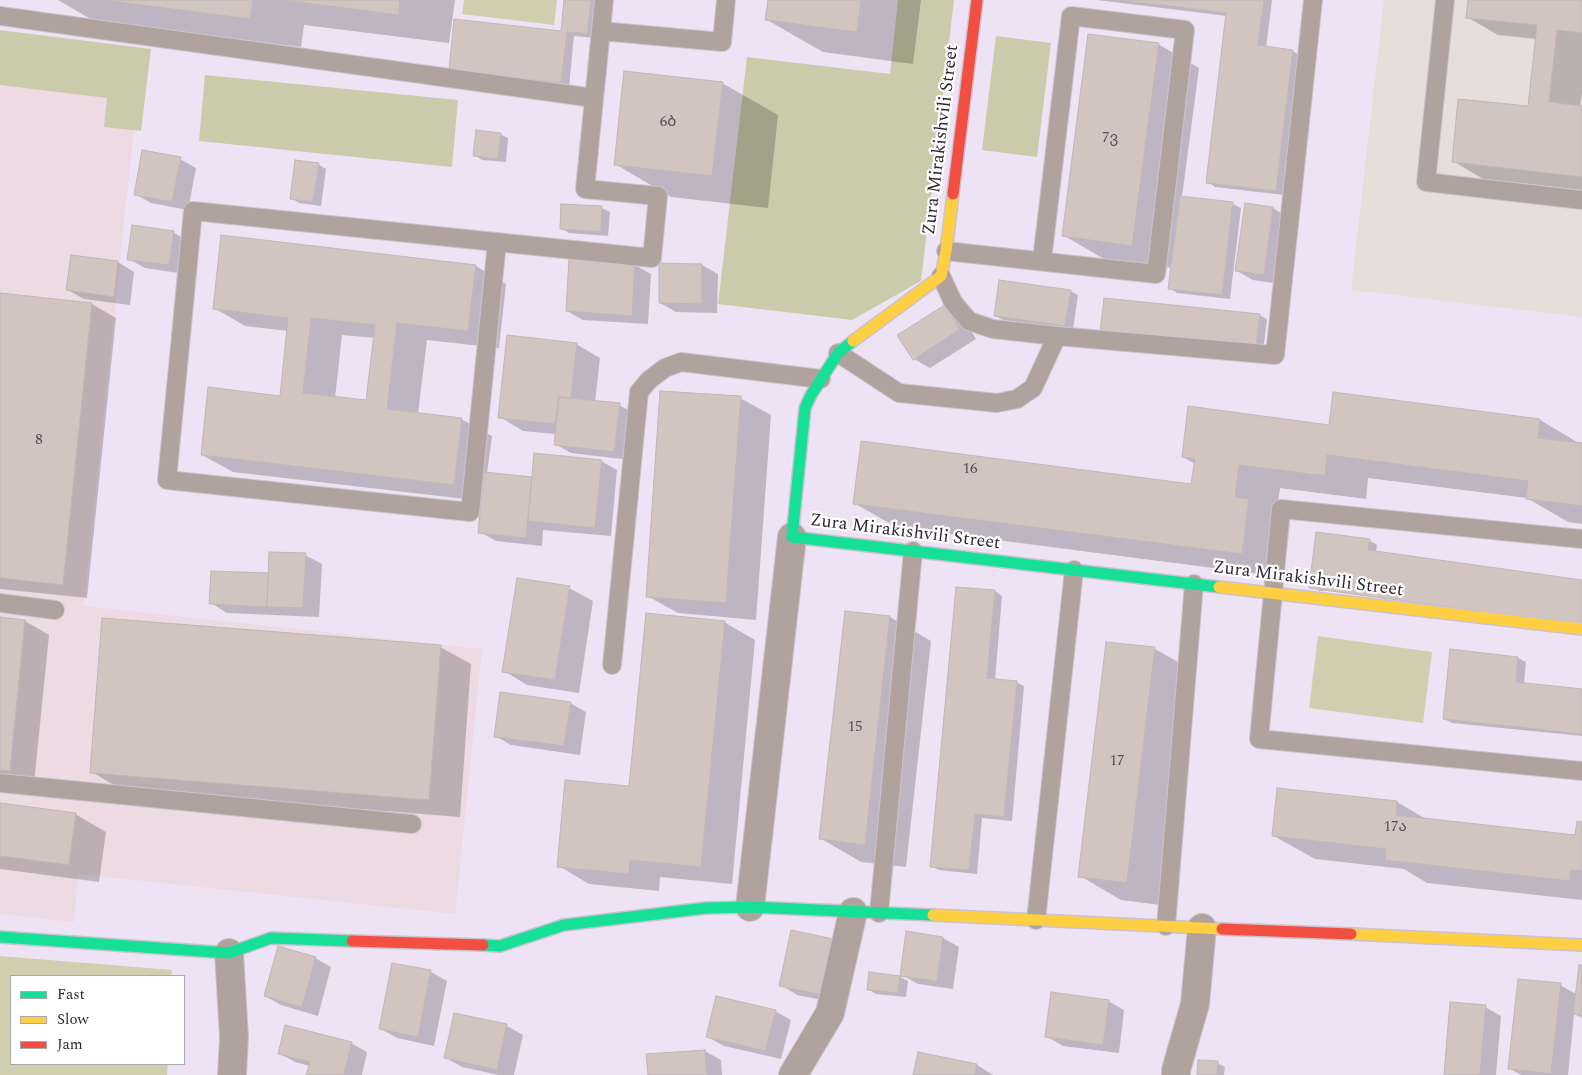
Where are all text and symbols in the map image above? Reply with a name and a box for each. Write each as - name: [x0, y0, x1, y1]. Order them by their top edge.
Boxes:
- street label: Zura Mirakishvili Street: [920, 44, 964, 236]
- house number: 6ბ: [660, 114, 676, 132]
- house number: 7ვ: [1102, 130, 1118, 148]
- house number: 8: [35, 432, 43, 450]
- house number: 16: [963, 461, 977, 479]
- street label: Zura Mirakishvili Street: [809, 511, 1001, 555]
- street label: Zura Mirakishvili Street: [1212, 558, 1404, 602]
- house number: 15: [848, 719, 862, 737]
- house number: 17: [1110, 753, 1124, 771]
- house number: 17ა: [1383, 819, 1407, 837]
- legend: [10, 975, 185, 1065]
- text: Fast: [57, 983, 85, 1006]
- text: Slow: [57, 1008, 89, 1031]
- text: Jam: [57, 1033, 83, 1056]

